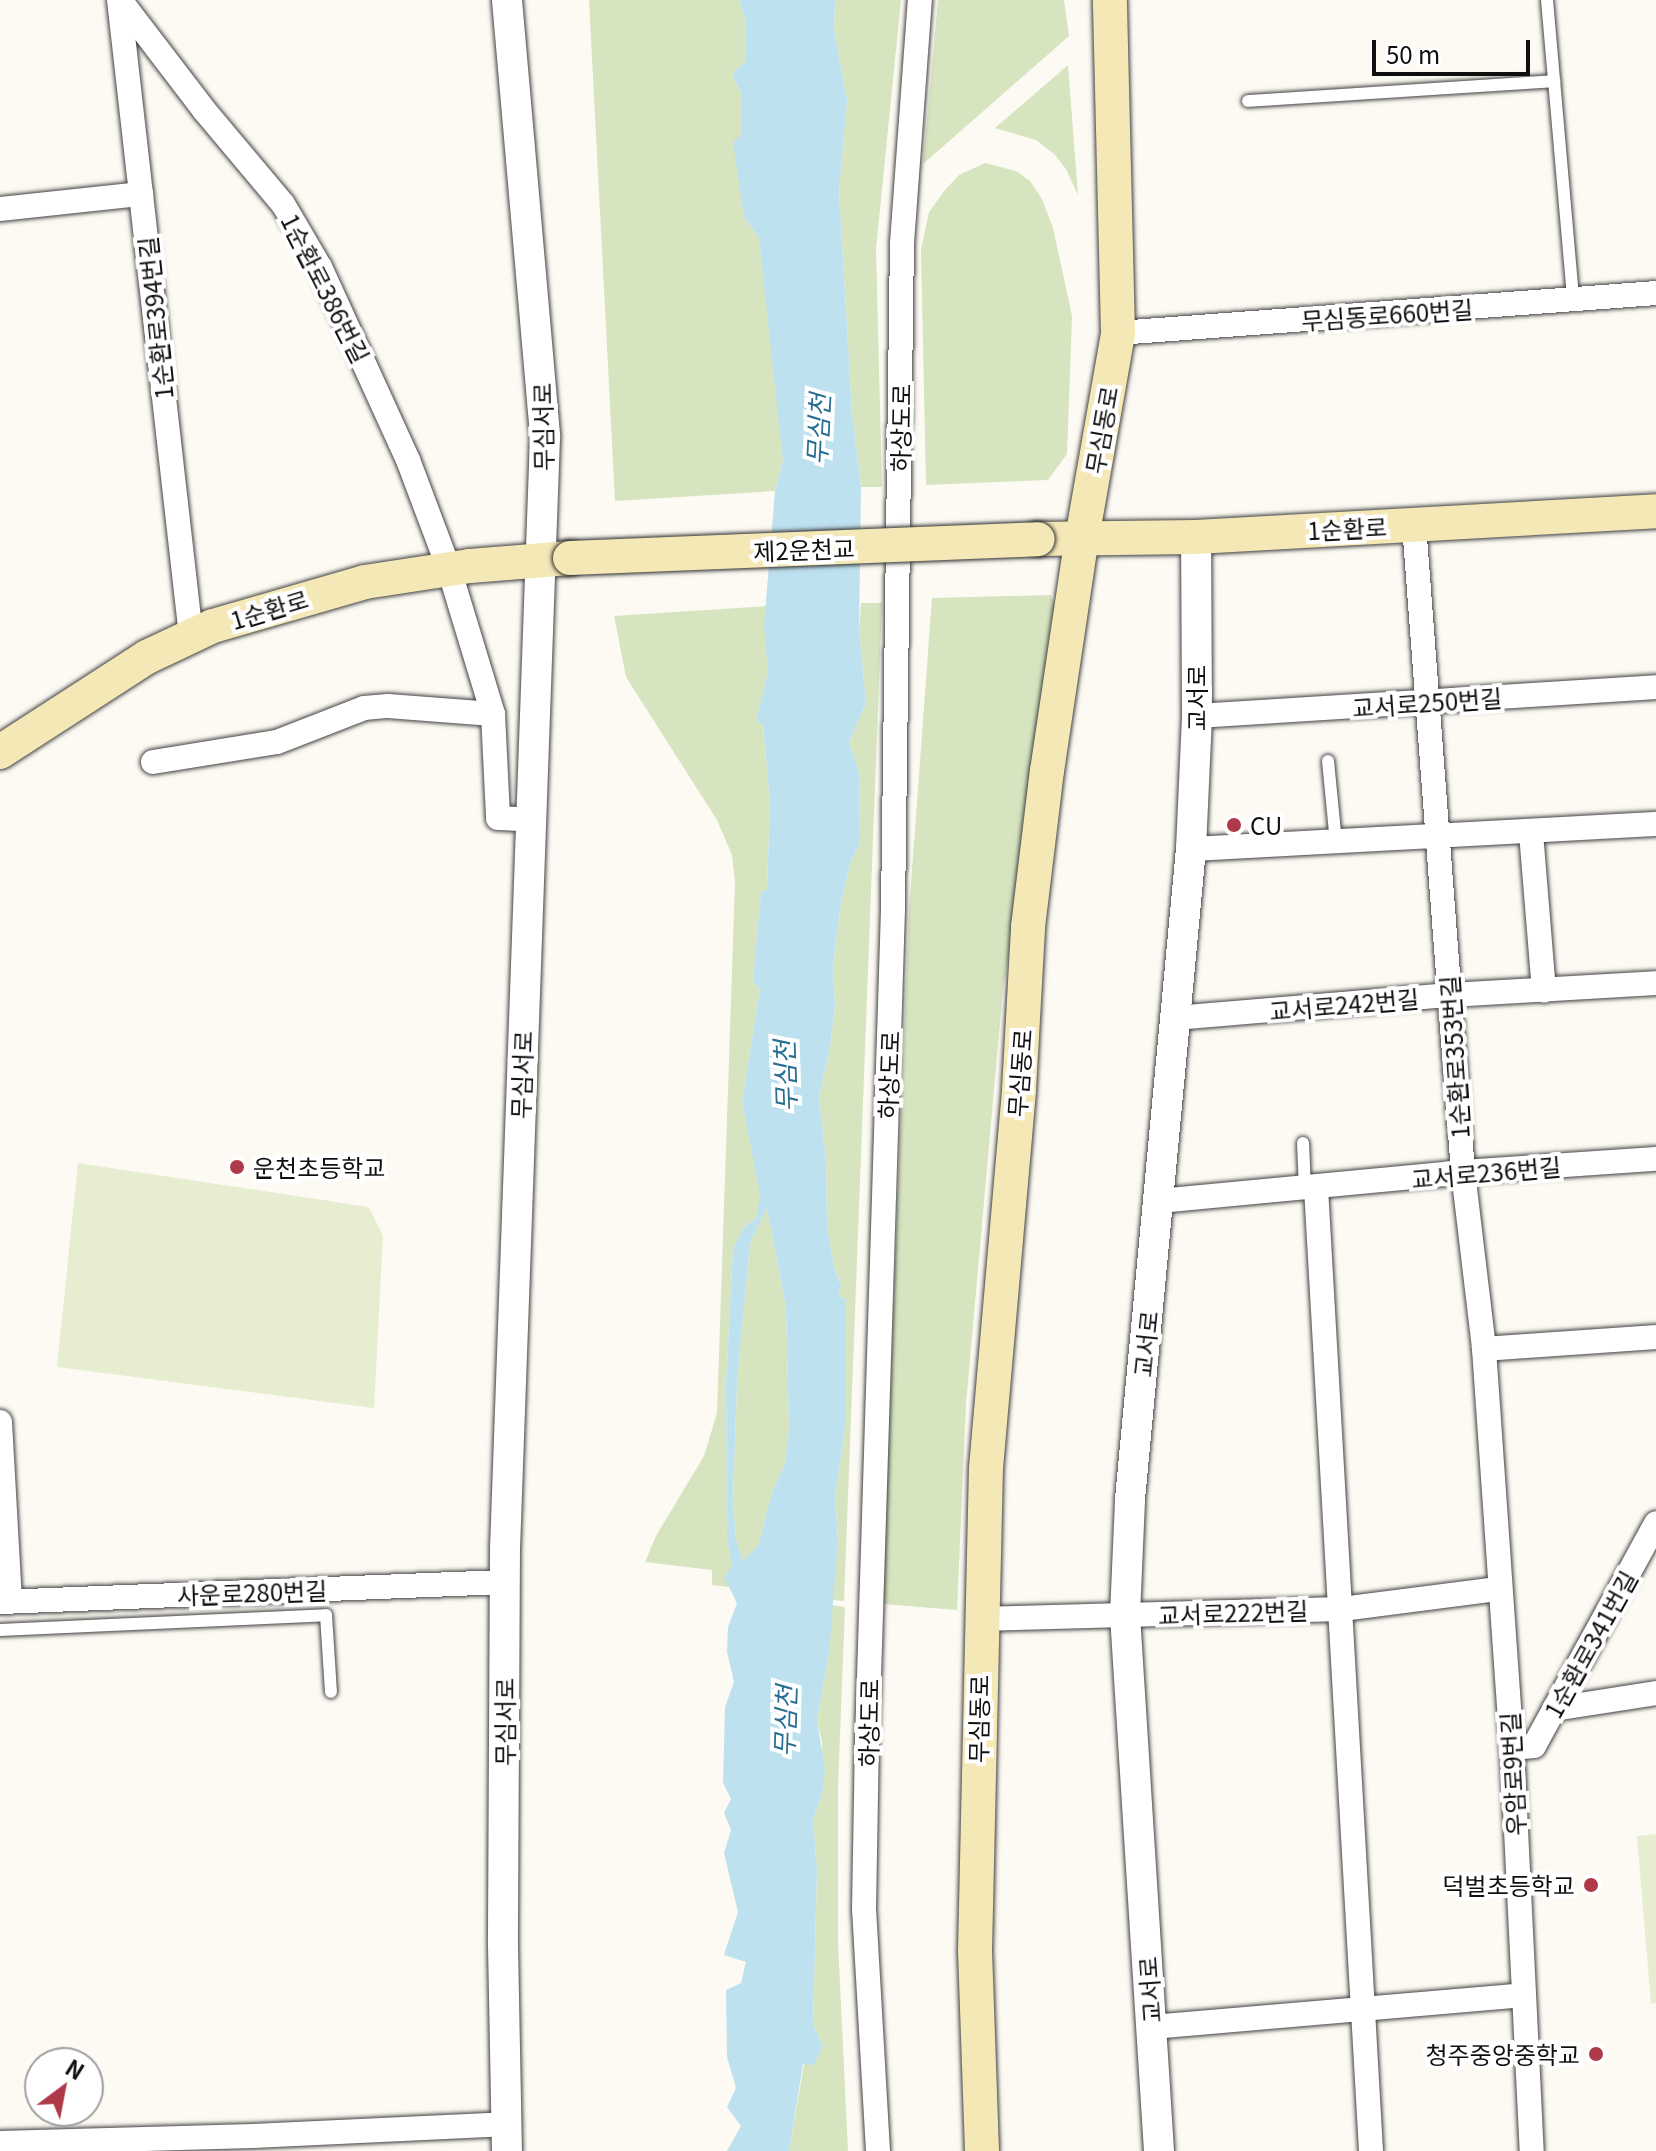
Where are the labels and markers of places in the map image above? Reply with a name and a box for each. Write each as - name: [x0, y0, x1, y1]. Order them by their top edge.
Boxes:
- place label: CU: [1250, 811, 1282, 839]
- marker: CU: [1225, 816, 1243, 834]
- place label: 운천초등학교: [253, 1153, 385, 1181]
- marker: 운천초등학교: [228, 1158, 246, 1176]
- place label: 덕벌초등학교: [1443, 1871, 1575, 1899]
- marker: 덕벌초등학교: [1582, 1876, 1600, 1894]
- place label: 청주중앙중학교: [1425, 2040, 1580, 2068]
- marker: 청주중앙중학교: [1587, 2045, 1605, 2063]

